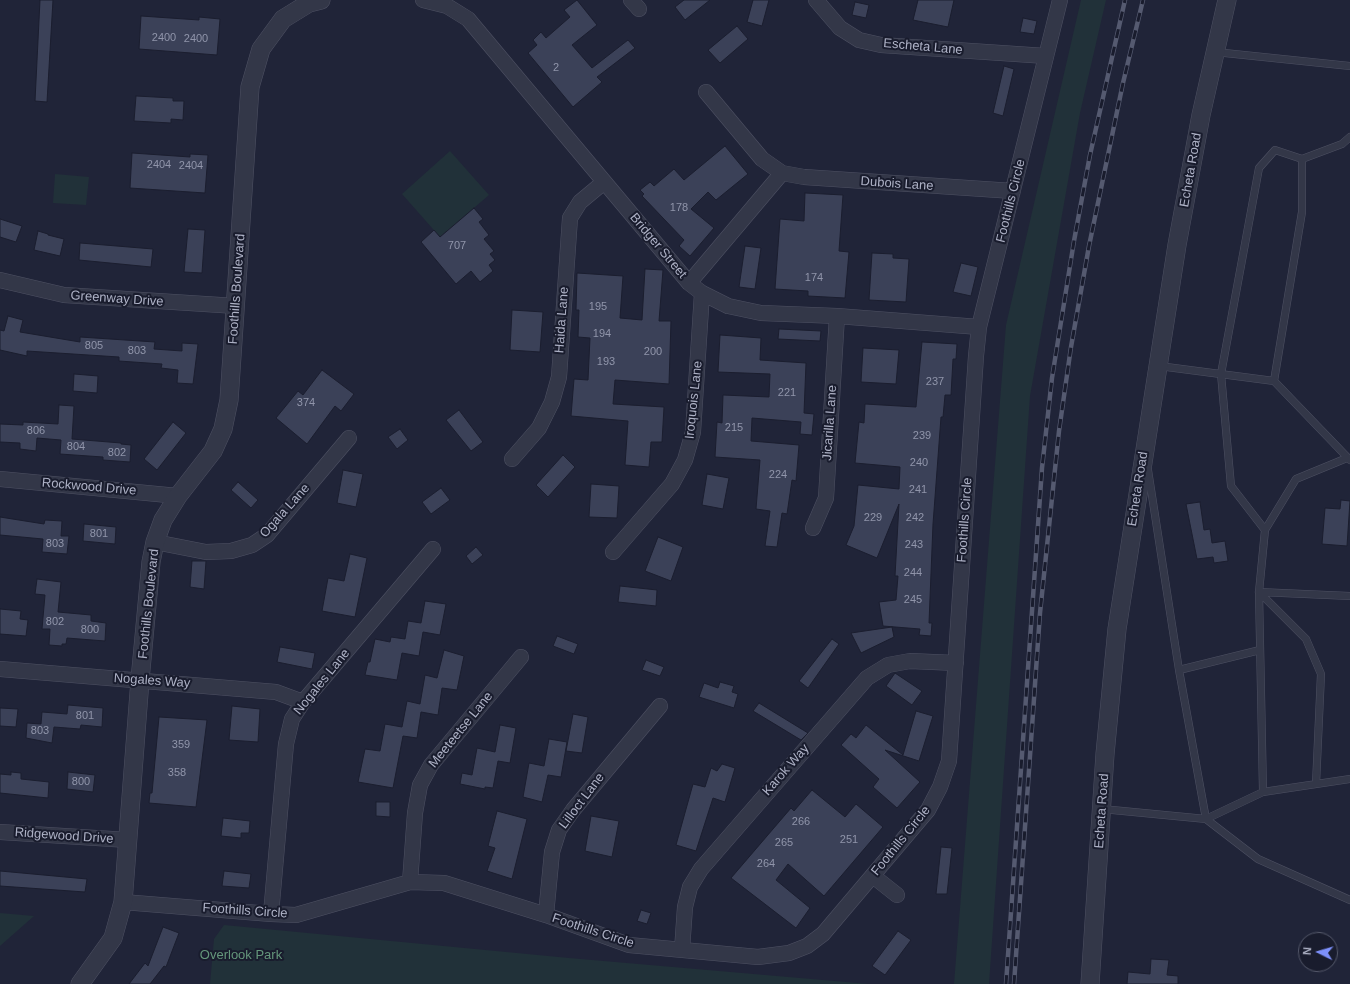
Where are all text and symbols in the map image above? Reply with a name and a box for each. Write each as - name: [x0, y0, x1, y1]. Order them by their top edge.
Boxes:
- house number: 2400: [152, 31, 176, 45]
- house number: 2400: [184, 32, 208, 46]
- street label: Escheta Lane: [883, 36, 963, 58]
- house number: 2: [553, 61, 559, 75]
- street label: Echeta Road: [1177, 132, 1205, 208]
- house number: 2404: [147, 158, 171, 172]
- street label: Foothills Circle: [993, 158, 1029, 244]
- house number: 2404: [179, 159, 203, 173]
- street label: Dubois Lane: [860, 174, 934, 194]
- house number: 178: [670, 201, 688, 215]
- street label: Bridger Street: [626, 210, 690, 282]
- street label: Foothills Boulevard: [225, 233, 249, 345]
- house number: 707: [448, 239, 466, 253]
- house number: 174: [805, 271, 823, 285]
- street label: Haida Lane: [552, 286, 572, 354]
- street label: Greenway Drive: [70, 288, 164, 310]
- house number: 195: [589, 300, 607, 314]
- house number: 194: [593, 327, 611, 341]
- house number: 805: [85, 339, 103, 353]
- house number: 803: [128, 344, 146, 358]
- house number: 200: [644, 345, 662, 359]
- house number: 193: [597, 355, 615, 369]
- street label: Iroquois Lane: [682, 360, 706, 440]
- house number: 237: [926, 375, 944, 389]
- street label: Jicarilla Lane: [820, 385, 840, 461]
- house number: 221: [778, 386, 796, 400]
- house number: 374: [297, 396, 315, 410]
- house number: 215: [725, 421, 743, 435]
- house number: 806: [27, 424, 45, 438]
- house number: 239: [913, 429, 931, 443]
- house number: 804: [67, 440, 85, 454]
- house number: 802: [108, 446, 126, 460]
- street label: Echeta Road: [1124, 451, 1152, 527]
- house number: 240: [910, 456, 928, 470]
- house number: 224: [769, 468, 787, 482]
- street label: Rockwood Drive: [41, 475, 137, 499]
- street label: Foothills Circle: [954, 477, 976, 563]
- street label: Ogala Lane: [257, 481, 313, 541]
- house number: 241: [909, 483, 927, 497]
- house number: 229: [864, 511, 882, 525]
- house number: 242: [906, 511, 924, 525]
- house number: 801: [90, 527, 108, 541]
- house number: 803: [46, 537, 64, 551]
- house number: 243: [905, 538, 923, 552]
- street label: Foothills Boulevard: [135, 548, 163, 660]
- house number: 244: [904, 566, 922, 580]
- house number: 245: [904, 593, 922, 607]
- house number: 802: [46, 615, 64, 629]
- house number: 800: [81, 623, 99, 637]
- street label: Nogales Lane: [291, 646, 353, 718]
- street label: Nogales Way: [113, 671, 191, 691]
- street label: Meeteetse Lane: [426, 689, 496, 771]
- house number: 801: [76, 709, 94, 723]
- house number: 803: [31, 724, 49, 738]
- house number: 359: [172, 738, 190, 752]
- street label: Karok Way: [759, 741, 813, 799]
- house number: 358: [168, 766, 186, 780]
- street label: Lilloct Lane: [556, 770, 608, 832]
- street label: Echeta Road: [1092, 773, 1112, 849]
- house number: 800: [72, 775, 90, 789]
- street label: Foothills Circle: [868, 803, 934, 879]
- house number: 266: [792, 815, 810, 829]
- street label: Ridgewood Drive: [14, 825, 114, 847]
- house number: 251: [840, 833, 858, 847]
- house number: 265: [775, 836, 793, 850]
- house number: 264: [757, 857, 775, 871]
- street label: Foothills Circle: [202, 900, 288, 922]
- street label: Foothills Circle: [550, 910, 636, 952]
- north arrow: [1298, 932, 1338, 972]
- park label: Overlook Park: [200, 947, 282, 963]
- text: N: [1301, 947, 1313, 956]

